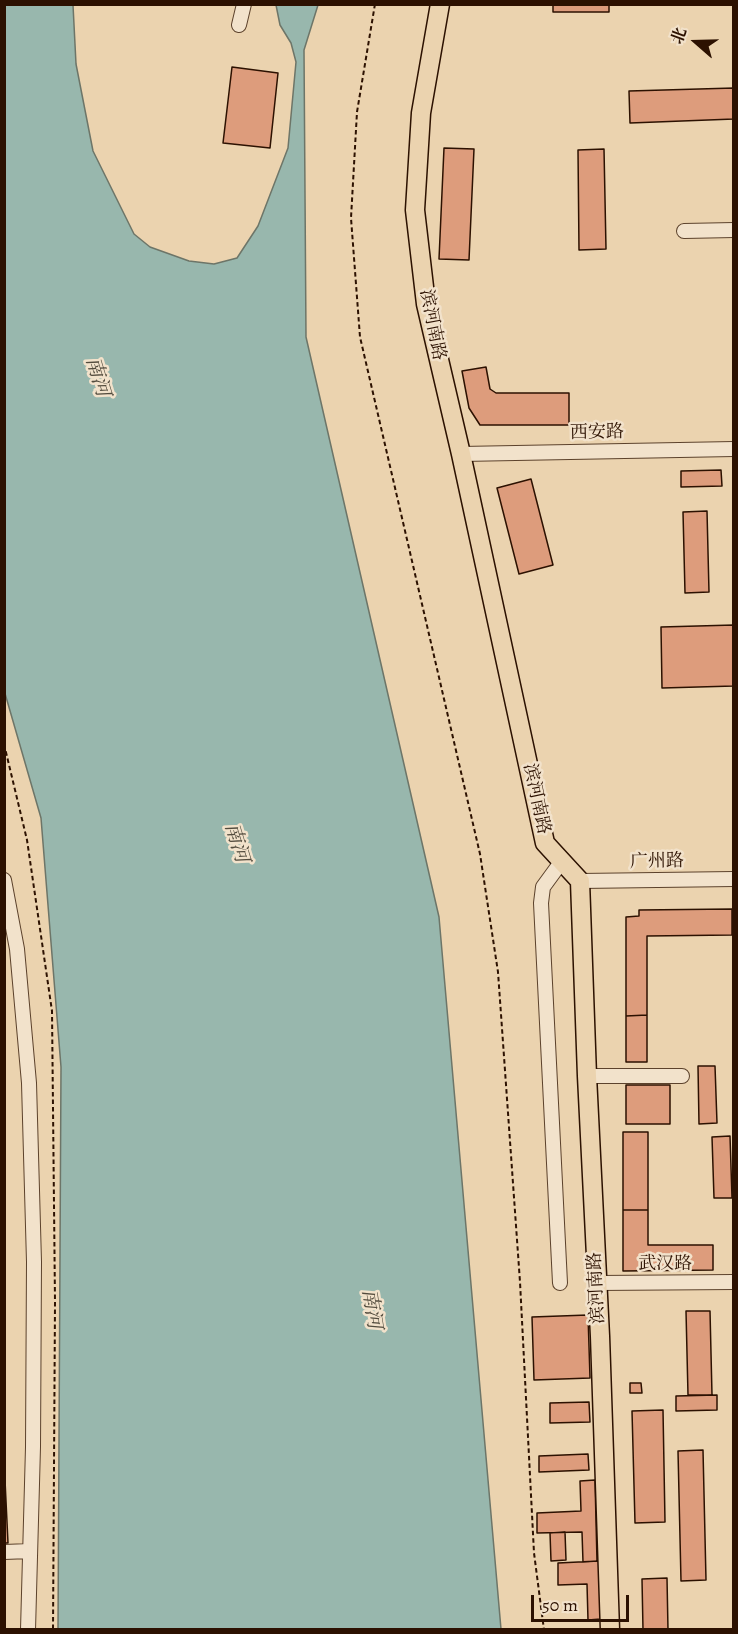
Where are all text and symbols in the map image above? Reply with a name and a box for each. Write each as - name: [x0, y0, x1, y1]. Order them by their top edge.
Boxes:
- north arrow: [666, 12, 726, 72]
- text: 北: [666, 25, 692, 47]
- street label: 滨河南路: [415, 288, 449, 362]
- water label: 南河: [80, 354, 114, 400]
- street label: 西安路: [570, 422, 624, 444]
- street label: 滨河南路: [518, 762, 554, 836]
- water label: 南河: [219, 820, 253, 866]
- street label: 广州路: [630, 851, 684, 873]
- street label: 滨河南路: [584, 1251, 610, 1325]
- street label: 武汉路: [638, 1254, 692, 1276]
- water label: 南河: [356, 1287, 386, 1331]
- scale bar: [534, 1583, 632, 1621]
- text: 50 m: [542, 1593, 578, 1617]

